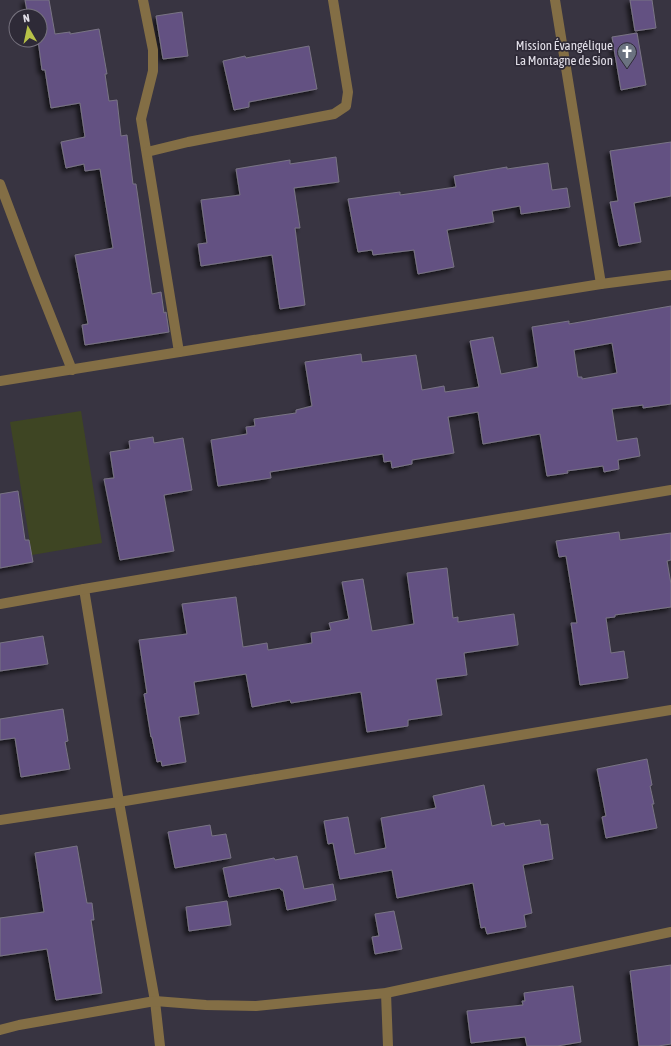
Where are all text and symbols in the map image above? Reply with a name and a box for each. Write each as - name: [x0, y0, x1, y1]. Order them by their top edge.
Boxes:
- north arrow: [8, 8, 48, 48]
- text: N: [22, 12, 31, 25]
- place label: Mission Évangélique La Montagne de Sion: [515, 38, 613, 68]
- church icon: Mission Évangélique La Montagne de Sion: [616, 41, 638, 69]

